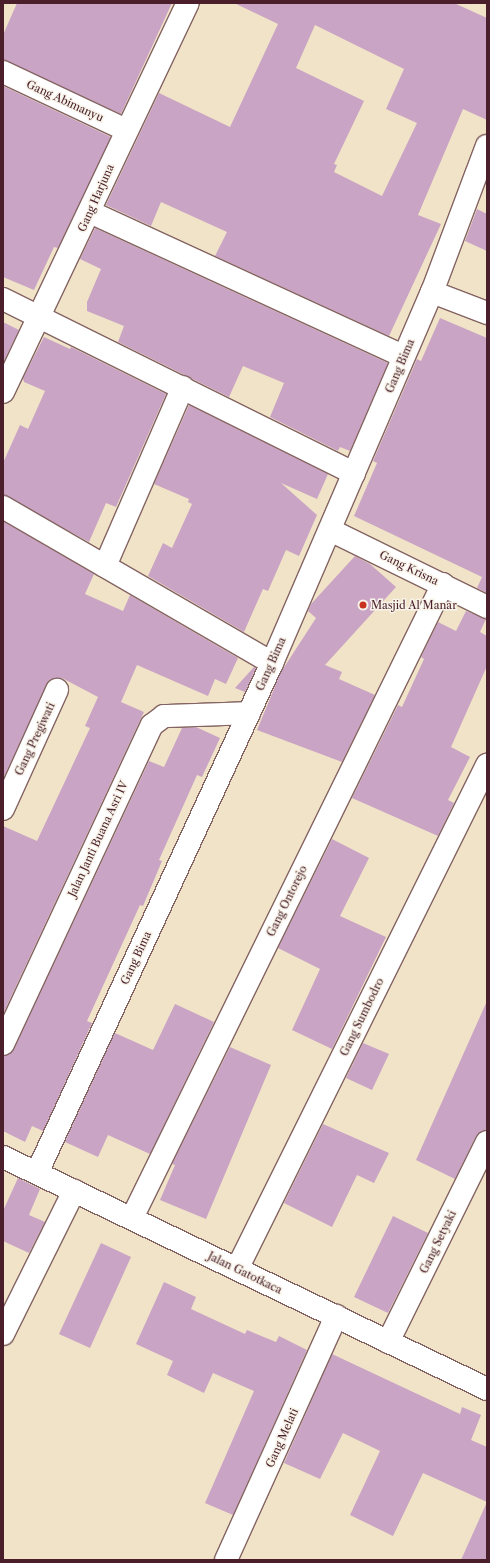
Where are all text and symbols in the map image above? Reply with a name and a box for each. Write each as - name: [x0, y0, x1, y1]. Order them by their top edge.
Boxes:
- street label: Gang Abimanyu: [24, 77, 106, 125]
- street label: Gang Harjuna: [75, 162, 117, 234]
- street label: Gang Bima: [383, 337, 417, 395]
- street label: Gang Krisna: [377, 548, 441, 588]
- place label: Masjid Al Manar: [371, 598, 457, 612]
- marker: Masjid Al Manar: [358, 600, 368, 610]
- street label: Gang Bima: [253, 635, 289, 693]
- street label: Gang Pregiwati: [12, 700, 58, 778]
- street label: Jalan Janti Buana Asri IV: [65, 779, 131, 899]
- street label: Gang Ontorejo: [264, 863, 310, 939]
- street label: Gang Bima: [118, 929, 154, 987]
- street label: Gang Sumbodro: [337, 976, 387, 1058]
- street label: Gang Setyaki: [417, 1208, 459, 1276]
- street label: Jalan Gatotkaca: [206, 1249, 284, 1297]
- street label: Gang Melati: [263, 1406, 301, 1470]

